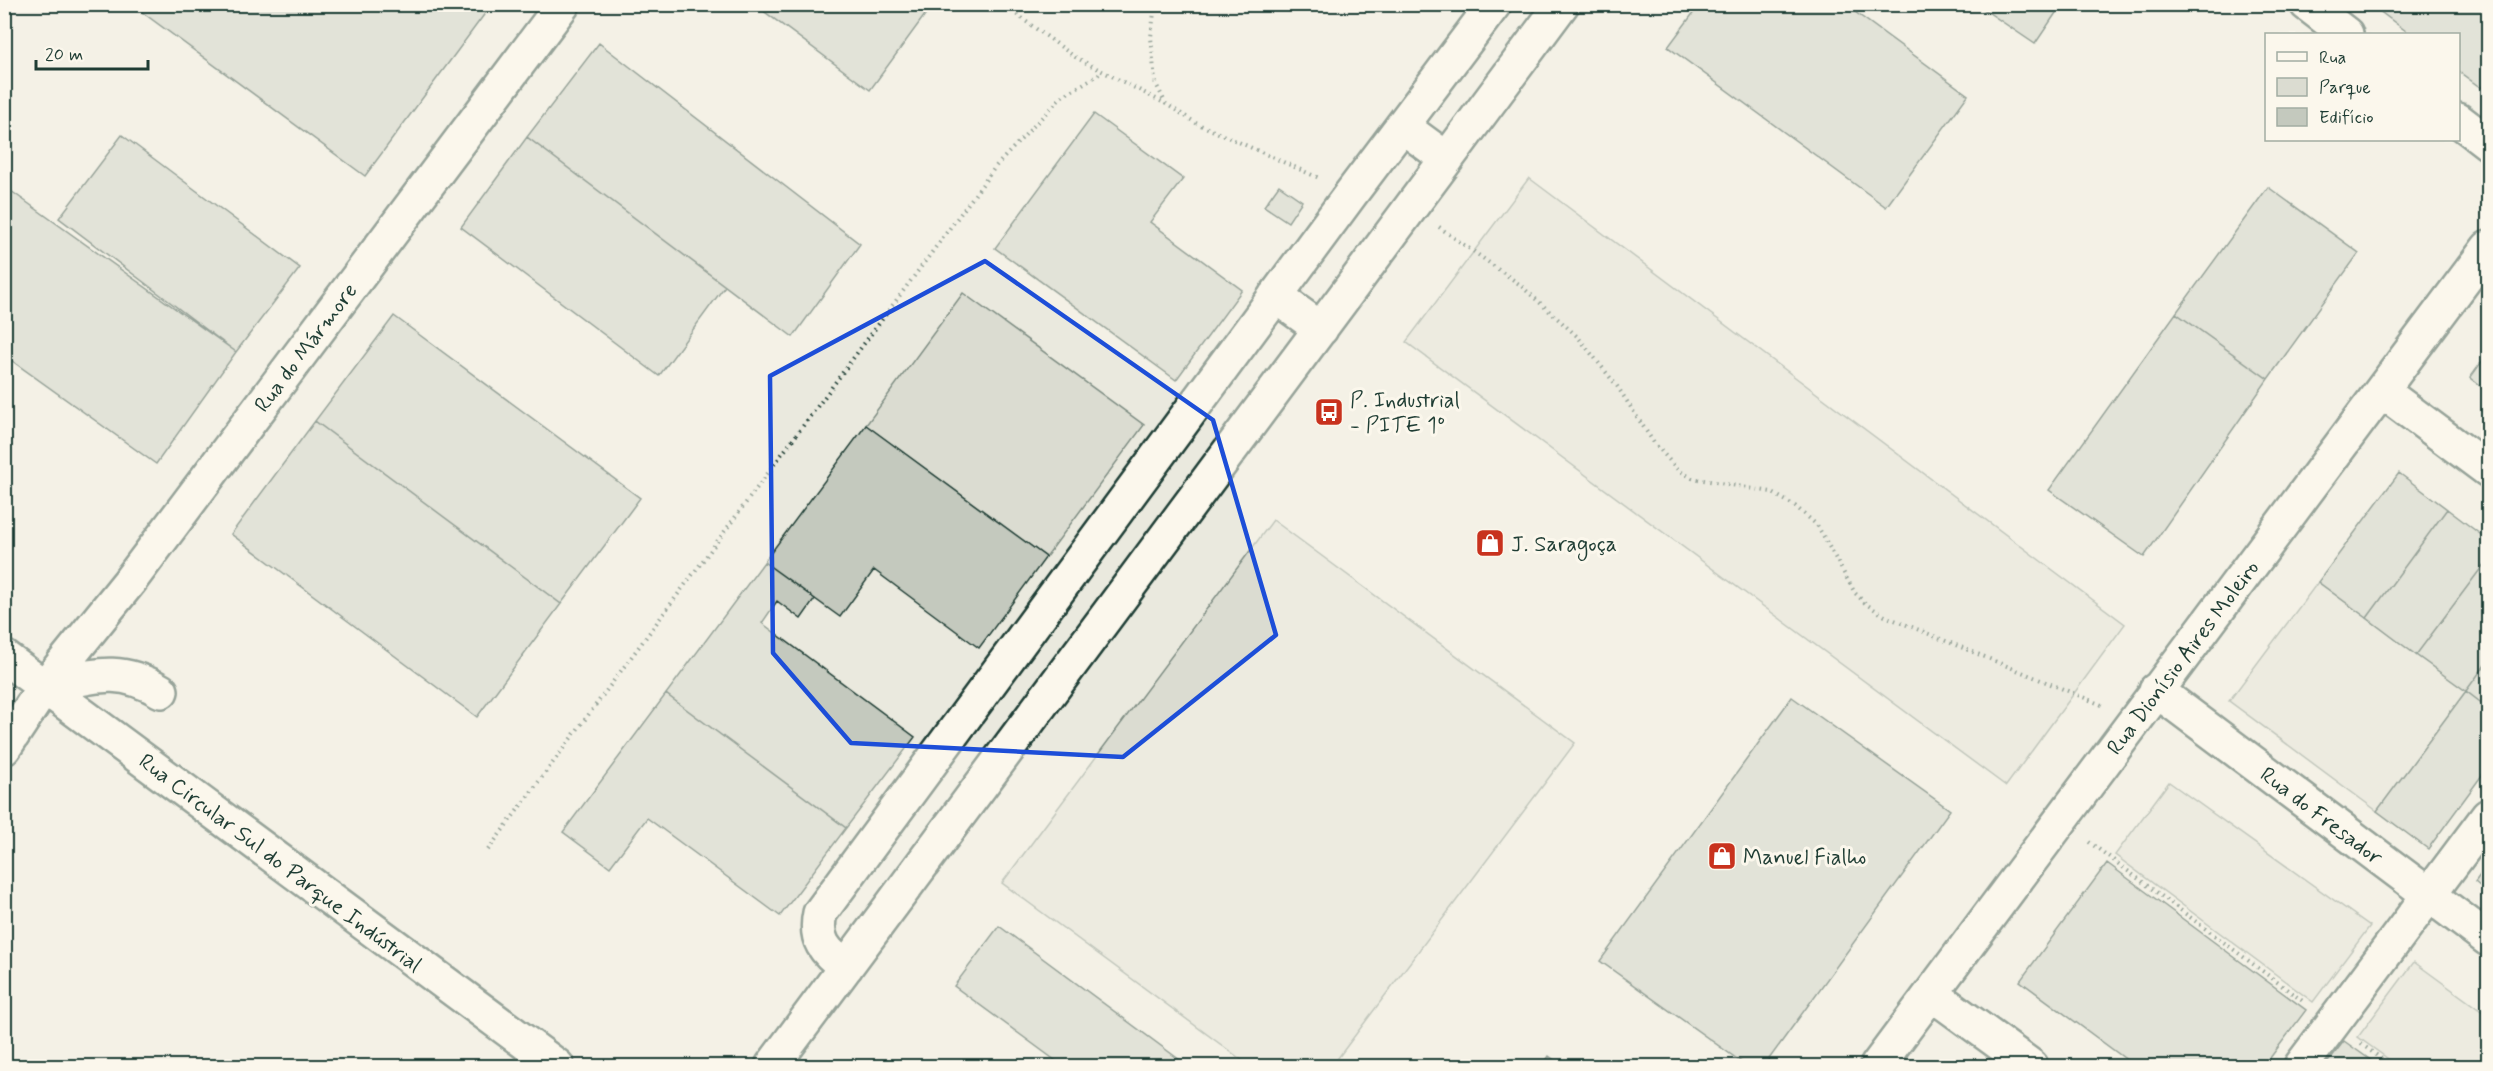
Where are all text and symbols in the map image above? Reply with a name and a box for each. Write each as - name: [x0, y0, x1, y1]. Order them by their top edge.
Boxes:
- scale bar: [36, 33, 148, 71]
- legend: [2265, 33, 2460, 141]
- text: 20 m: [45, 43, 83, 67]
- text: Rua: [2319, 46, 2346, 70]
- text: Parque: [2319, 76, 2371, 100]
- text: Edifício: [2319, 106, 2374, 130]
- street label: Rua do Mármore: [249, 278, 364, 418]
- place label: P. Industrial - PITE 1º: [1350, 387, 1460, 440]
- bus stop icon: P. Industrial - PITE 1º: [1313, 396, 1345, 428]
- shop icon: J. Saragoça: [1474, 527, 1506, 559]
- place label: J. Saragoça: [1511, 531, 1617, 562]
- street label: Rua Dionísio Aires Moleiro: [2101, 555, 2266, 761]
- street label: Rua Circular Sul do Parque Indústrial: [133, 748, 427, 979]
- street label: Rua do Fresador: [2254, 761, 2388, 872]
- shop icon: Manuel Fialho: [1706, 840, 1738, 872]
- place label: Manuel Fialho: [1743, 844, 1866, 872]

